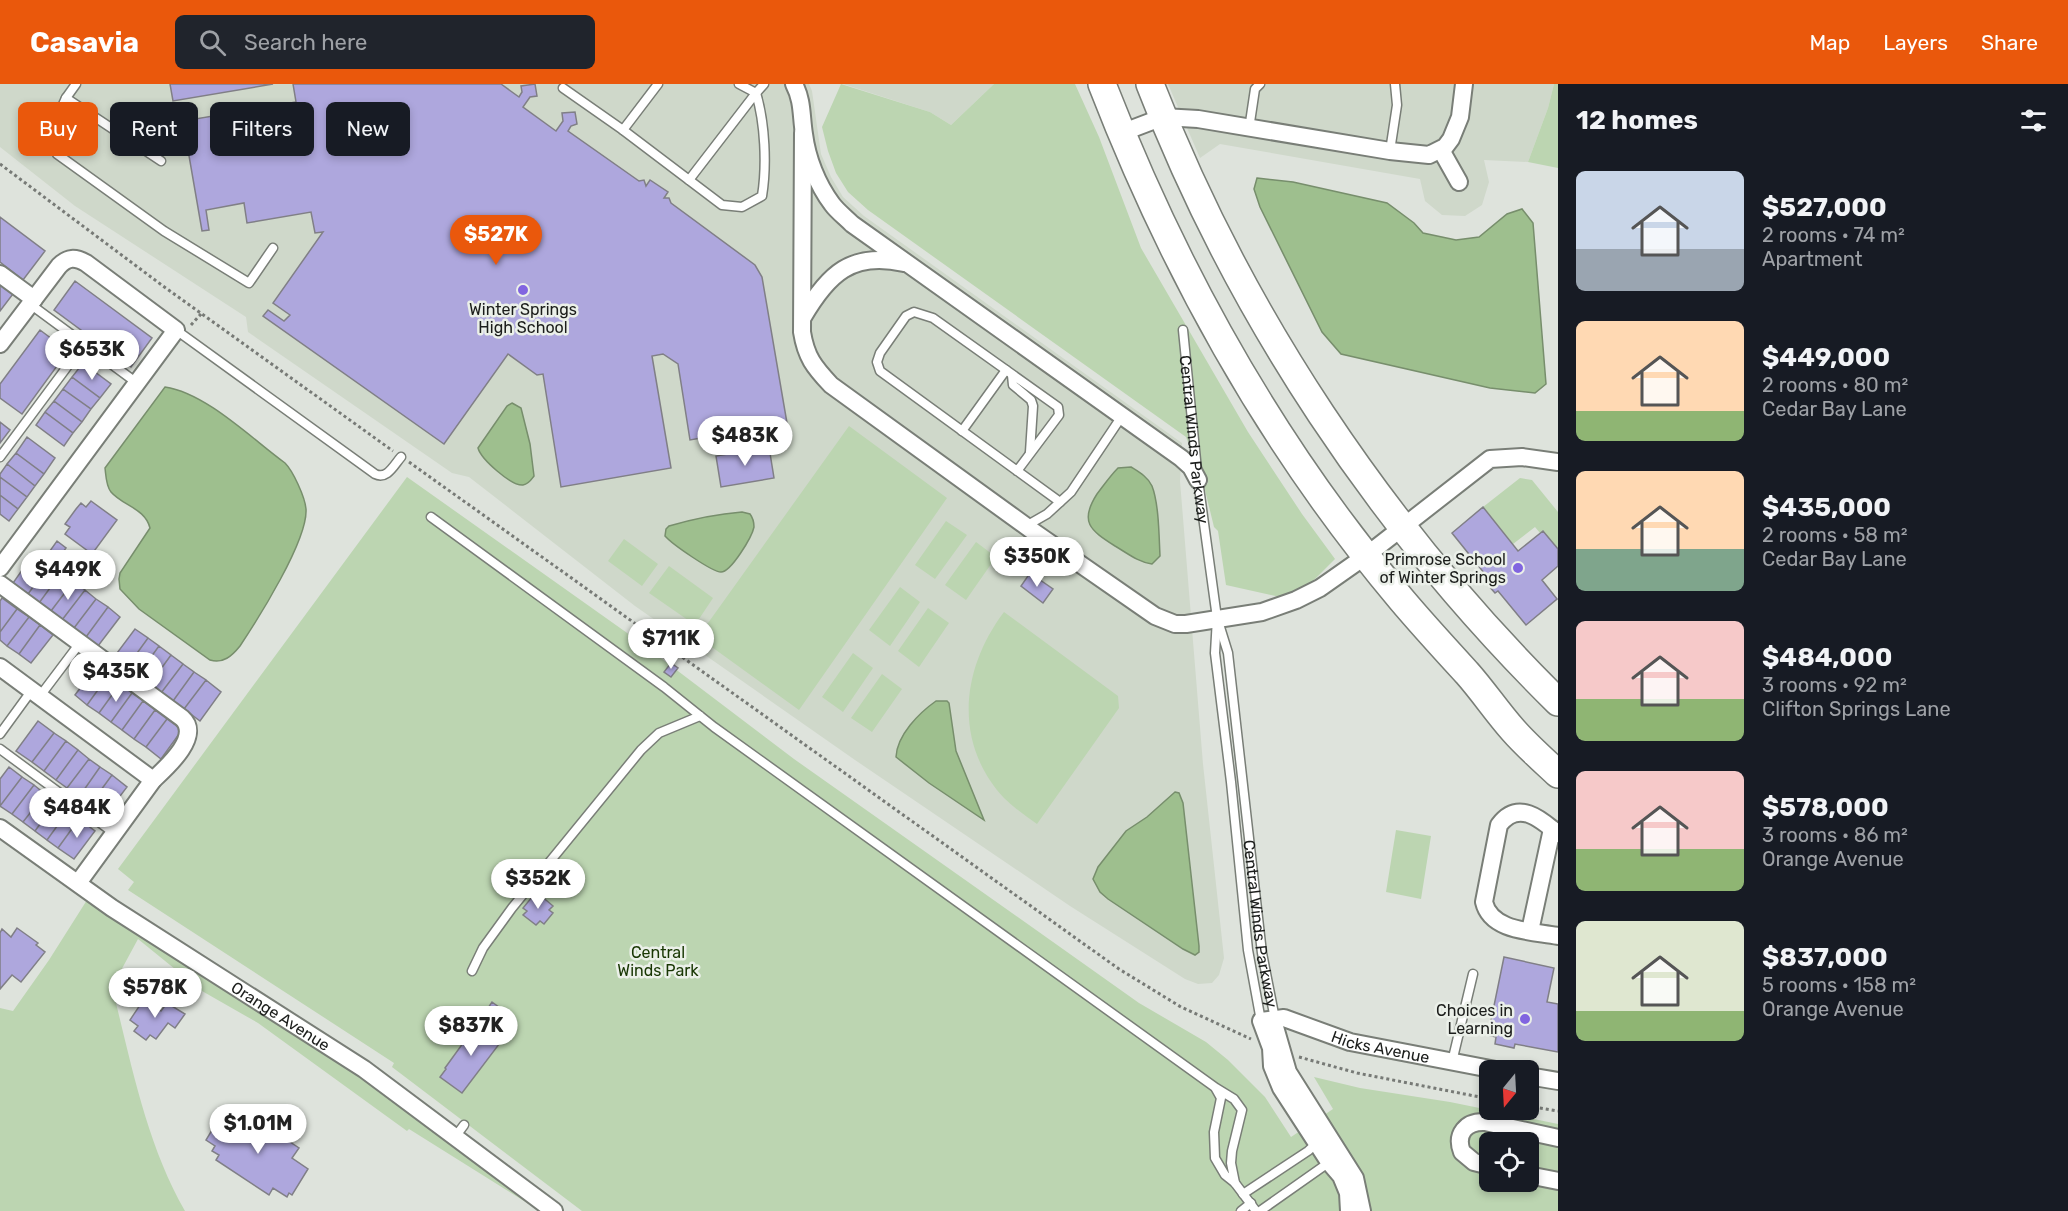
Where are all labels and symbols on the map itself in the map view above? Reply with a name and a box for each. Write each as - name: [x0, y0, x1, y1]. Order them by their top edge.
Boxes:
- pin: $527K: [454, 215, 538, 266]
- marker: Winter Springs High School: [516, 283, 530, 297]
- place label: Winter Springs High School: [469, 300, 577, 337]
- pin: $653K: [50, 330, 134, 381]
- street label: Central Winds Parkway: [1176, 354, 1213, 525]
- pin: $483K: [703, 416, 787, 467]
- pin: $350K: [995, 537, 1079, 588]
- pin: $449K: [26, 550, 110, 601]
- place label: Primrose School of Winter Springs: [1379, 550, 1506, 587]
- marker: Primrose School of Winter Springs: [1511, 561, 1525, 575]
- pin: $711K: [629, 619, 713, 670]
- pin: $435K: [74, 652, 158, 703]
- pin: $484K: [35, 788, 119, 839]
- street label: Central Winds Parkway: [1240, 839, 1282, 1009]
- pin: $352K: [496, 859, 580, 910]
- park label: Central Winds Park: [617, 943, 699, 980]
- pin: $578K: [113, 968, 197, 1019]
- street label: Orange Avenue: [228, 977, 334, 1054]
- place label: Choices in Learning: [1436, 1001, 1513, 1038]
- pin: $837K: [429, 1006, 513, 1057]
- marker: Choices in Learning: [1518, 1012, 1532, 1026]
- street label: Hicks Avenue: [1329, 1027, 1431, 1067]
- north arrow: [1479, 1060, 1539, 1120]
- pin: $1.01M: [209, 1104, 307, 1155]

